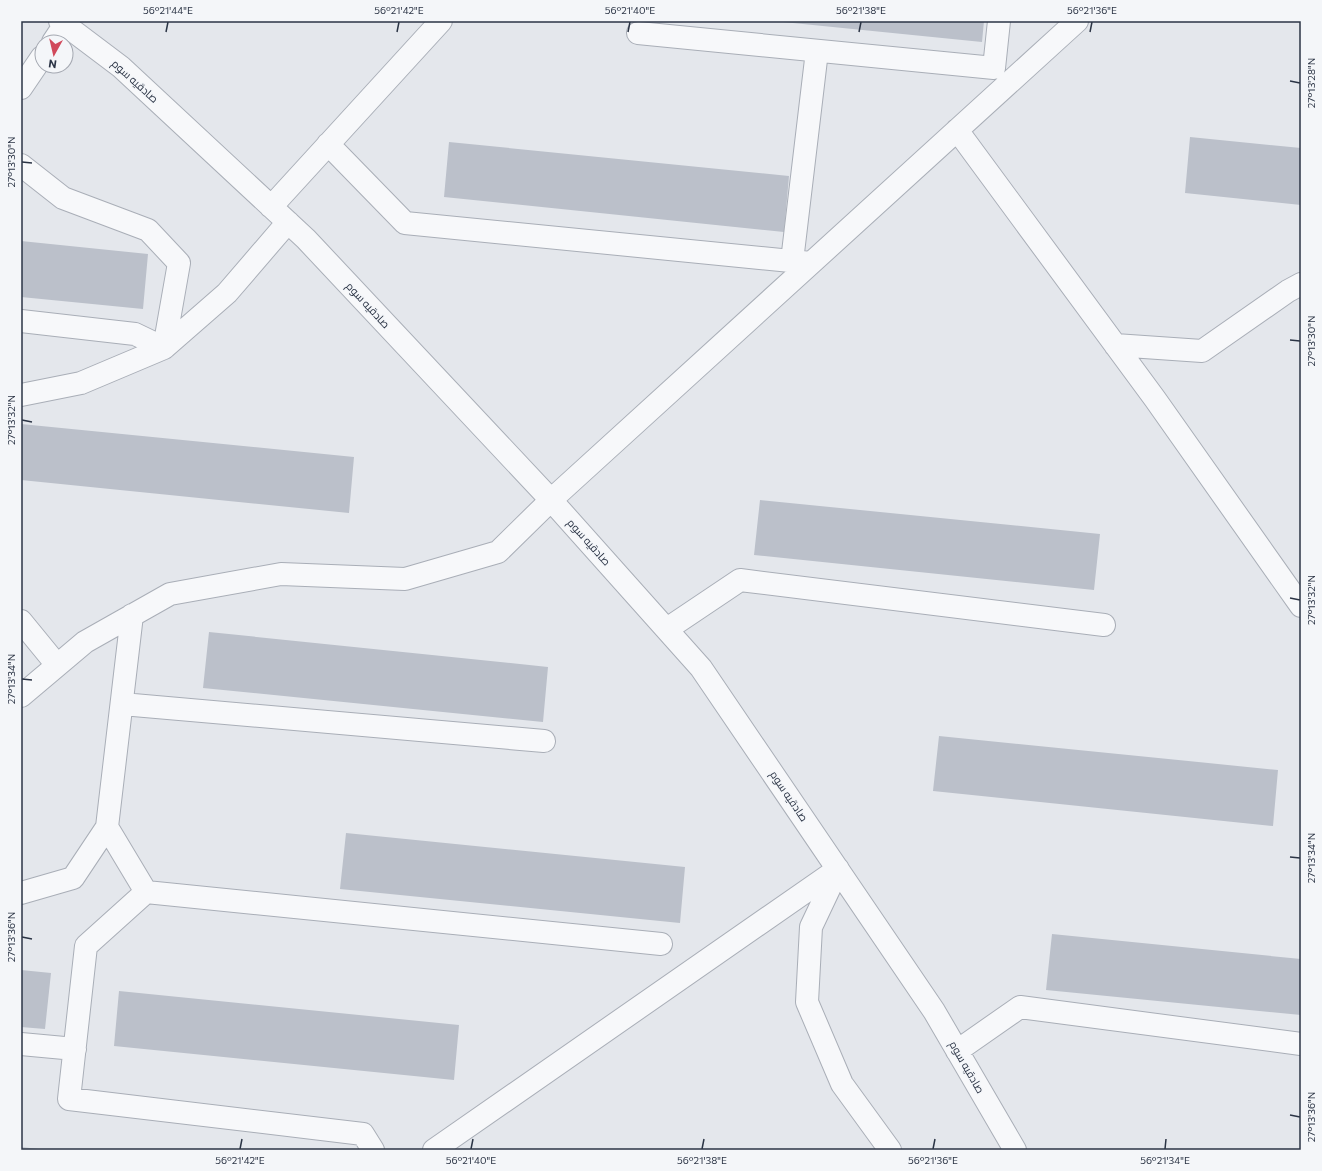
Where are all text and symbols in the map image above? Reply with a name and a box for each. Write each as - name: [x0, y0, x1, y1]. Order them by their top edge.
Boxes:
- text: 56°21'44"E: [143, 4, 193, 16]
- text: 56°21'42"E: [374, 4, 424, 16]
- text: 56°21'40"E: [605, 4, 655, 16]
- text: 56°21'38"E: [836, 4, 886, 16]
- text: 56°21'36"E: [1067, 4, 1117, 16]
- north arrow: [34, 34, 74, 74]
- street label: صادقیه سوم: [108, 56, 161, 106]
- text: N: [48, 57, 58, 71]
- text: 27°13'28"N: [1305, 58, 1317, 108]
- text: 27°13'30"N: [5, 136, 17, 188]
- street label: صادقیه سوم: [342, 279, 393, 332]
- text: 27°13'30"N: [1305, 315, 1317, 367]
- text: 27°13'32"N: [5, 395, 17, 445]
- street label: صادقیه سوم: [564, 516, 614, 569]
- text: 27°13'32"N: [1305, 575, 1317, 625]
- text: 27°13'34"N: [5, 654, 17, 704]
- street label: صادقیه سوم: [766, 768, 811, 825]
- text: 27°13'34"N: [1305, 833, 1317, 883]
- text: 27°13'36"N: [5, 912, 17, 962]
- street label: صادقیه سوم: [945, 1038, 988, 1096]
- text: 27°13'36"N: [1305, 1092, 1317, 1142]
- text: 56°21'42"E: [215, 1154, 265, 1166]
- text: 56°21'40"E: [446, 1154, 496, 1166]
- text: 56°21'38"E: [677, 1154, 727, 1166]
- text: 56°21'36"E: [908, 1154, 958, 1166]
- text: 56°21'34"E: [1140, 1154, 1190, 1166]

